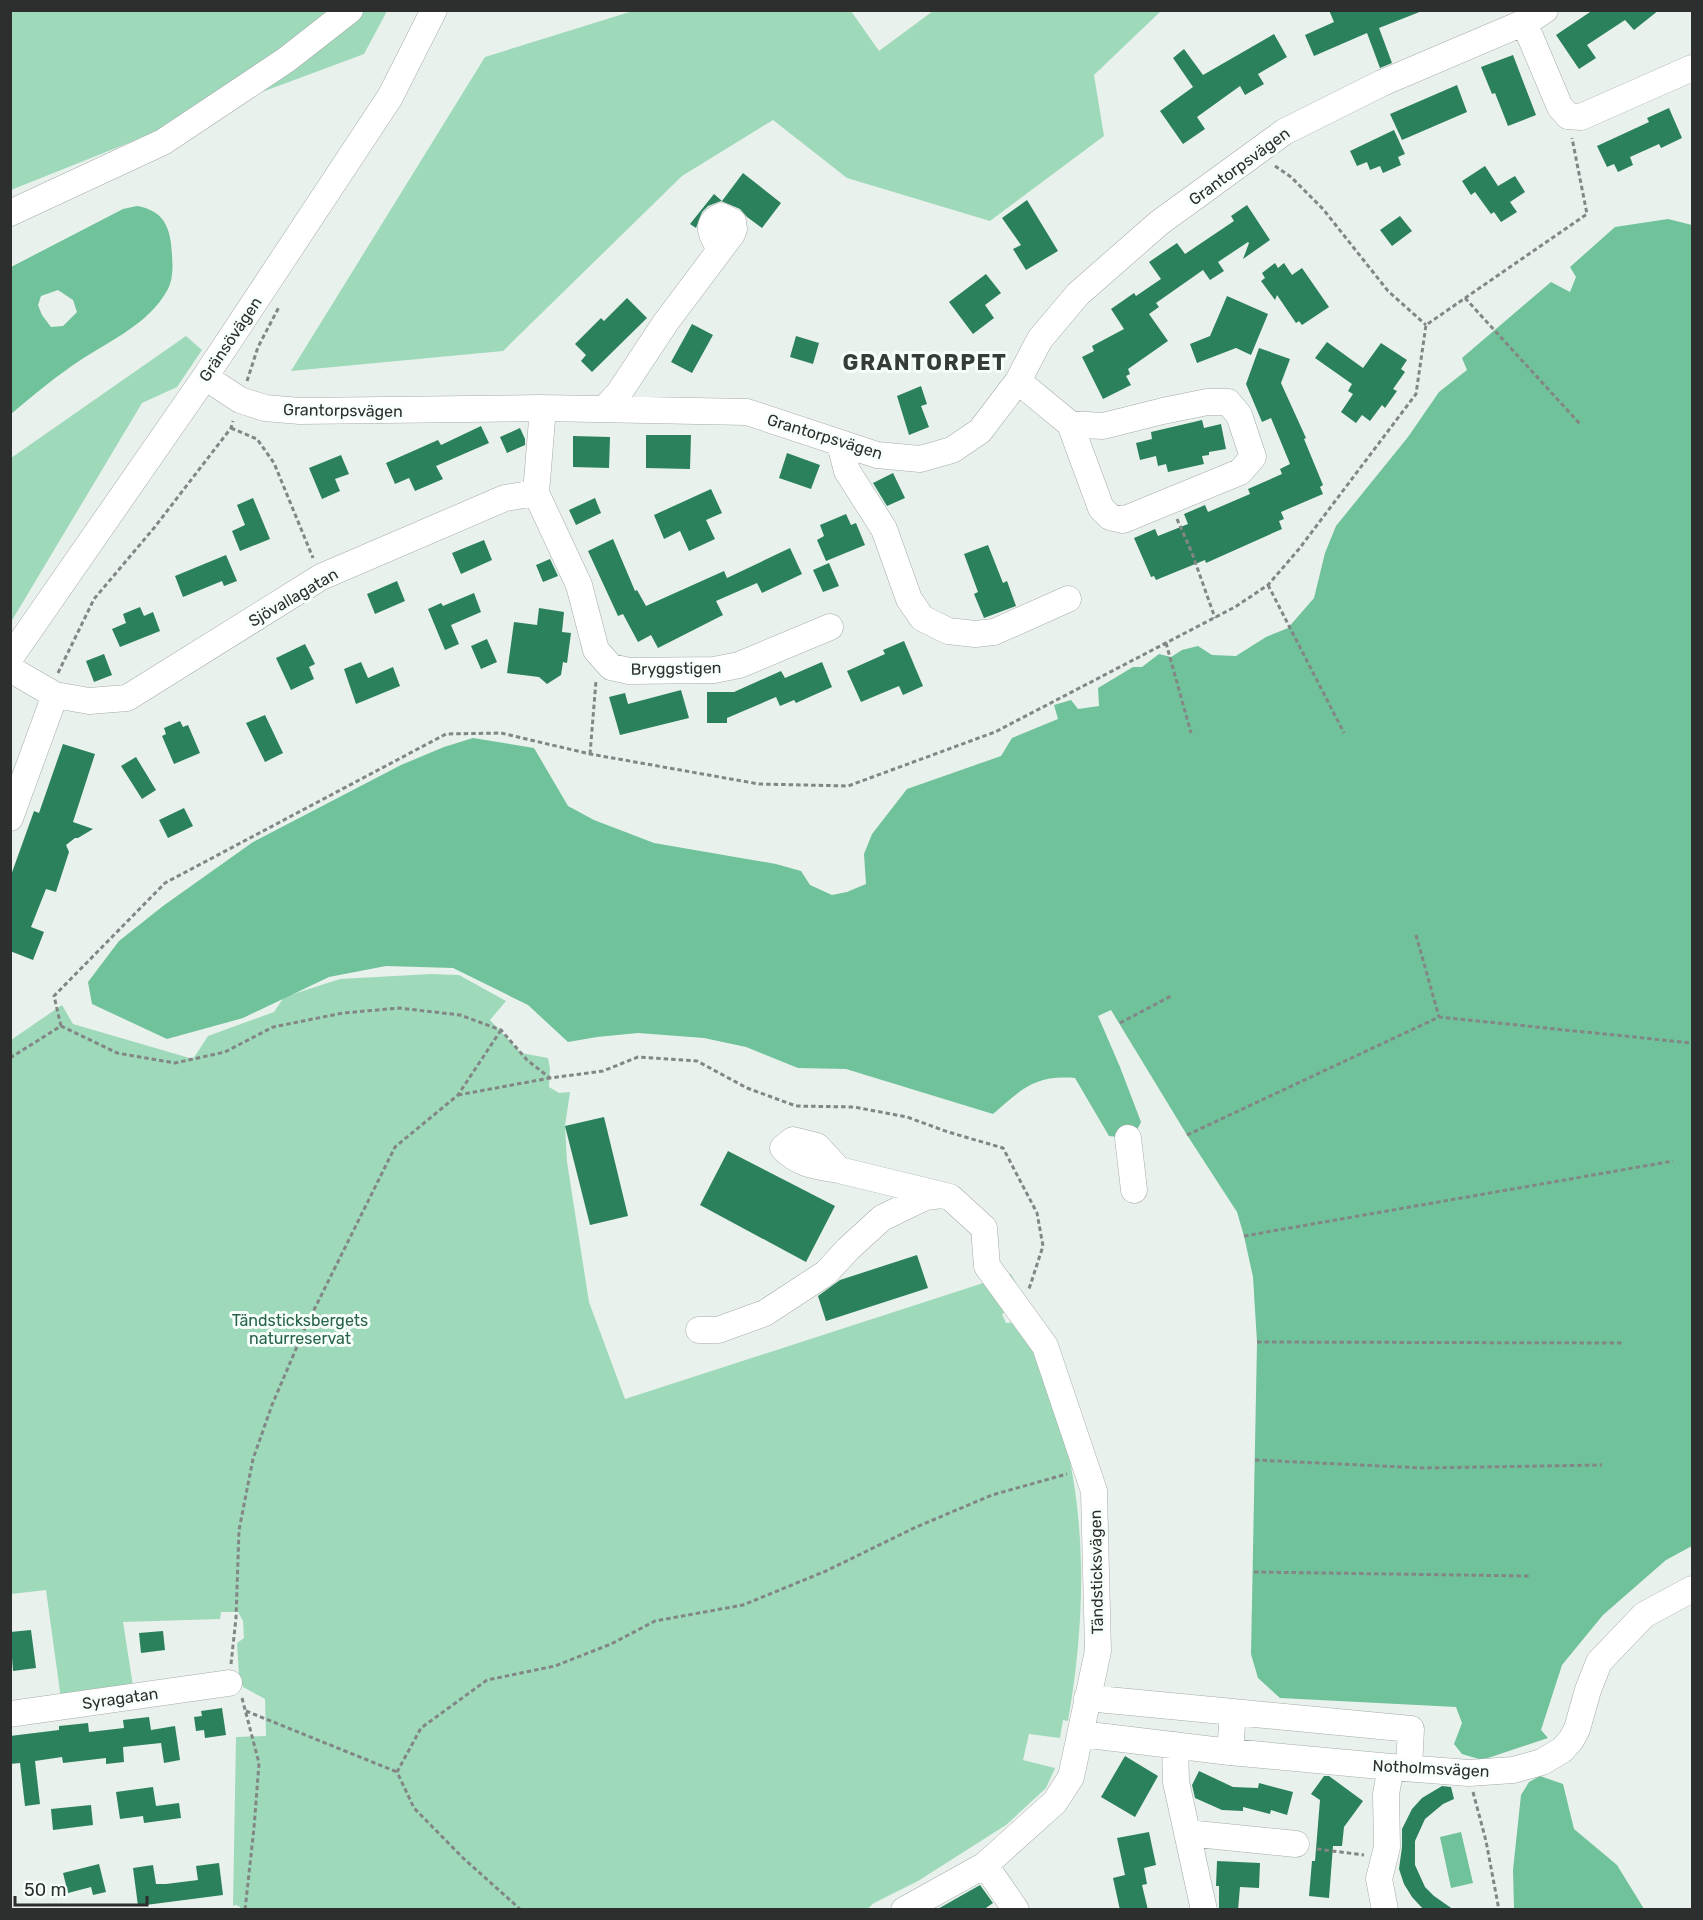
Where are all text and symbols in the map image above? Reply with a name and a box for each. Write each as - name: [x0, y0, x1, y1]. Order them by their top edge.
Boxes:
- street label: Grantorpsvägen: [1185, 124, 1293, 209]
- street label: Gränsövägen: [195, 293, 266, 385]
- district label: GRANTORPET: [843, 349, 1007, 376]
- street label: Grantorpsvägen: [283, 400, 403, 421]
- street label: Grantorpsvägen: [765, 410, 885, 463]
- street label: Sjövallagatan: [245, 564, 341, 631]
- street label: Bryggstigen: [630, 658, 722, 679]
- park label: Tändsticksbergets naturreservat: [232, 1311, 368, 1348]
- street label: Tändsticksvägen: [1086, 1510, 1107, 1634]
- street label: Syragatan: [81, 1684, 159, 1713]
- street label: Notholmsvägen: [1372, 1756, 1490, 1781]
- scale bar: [15, 1869, 147, 1907]
- text: 50 m: [24, 1879, 67, 1901]

